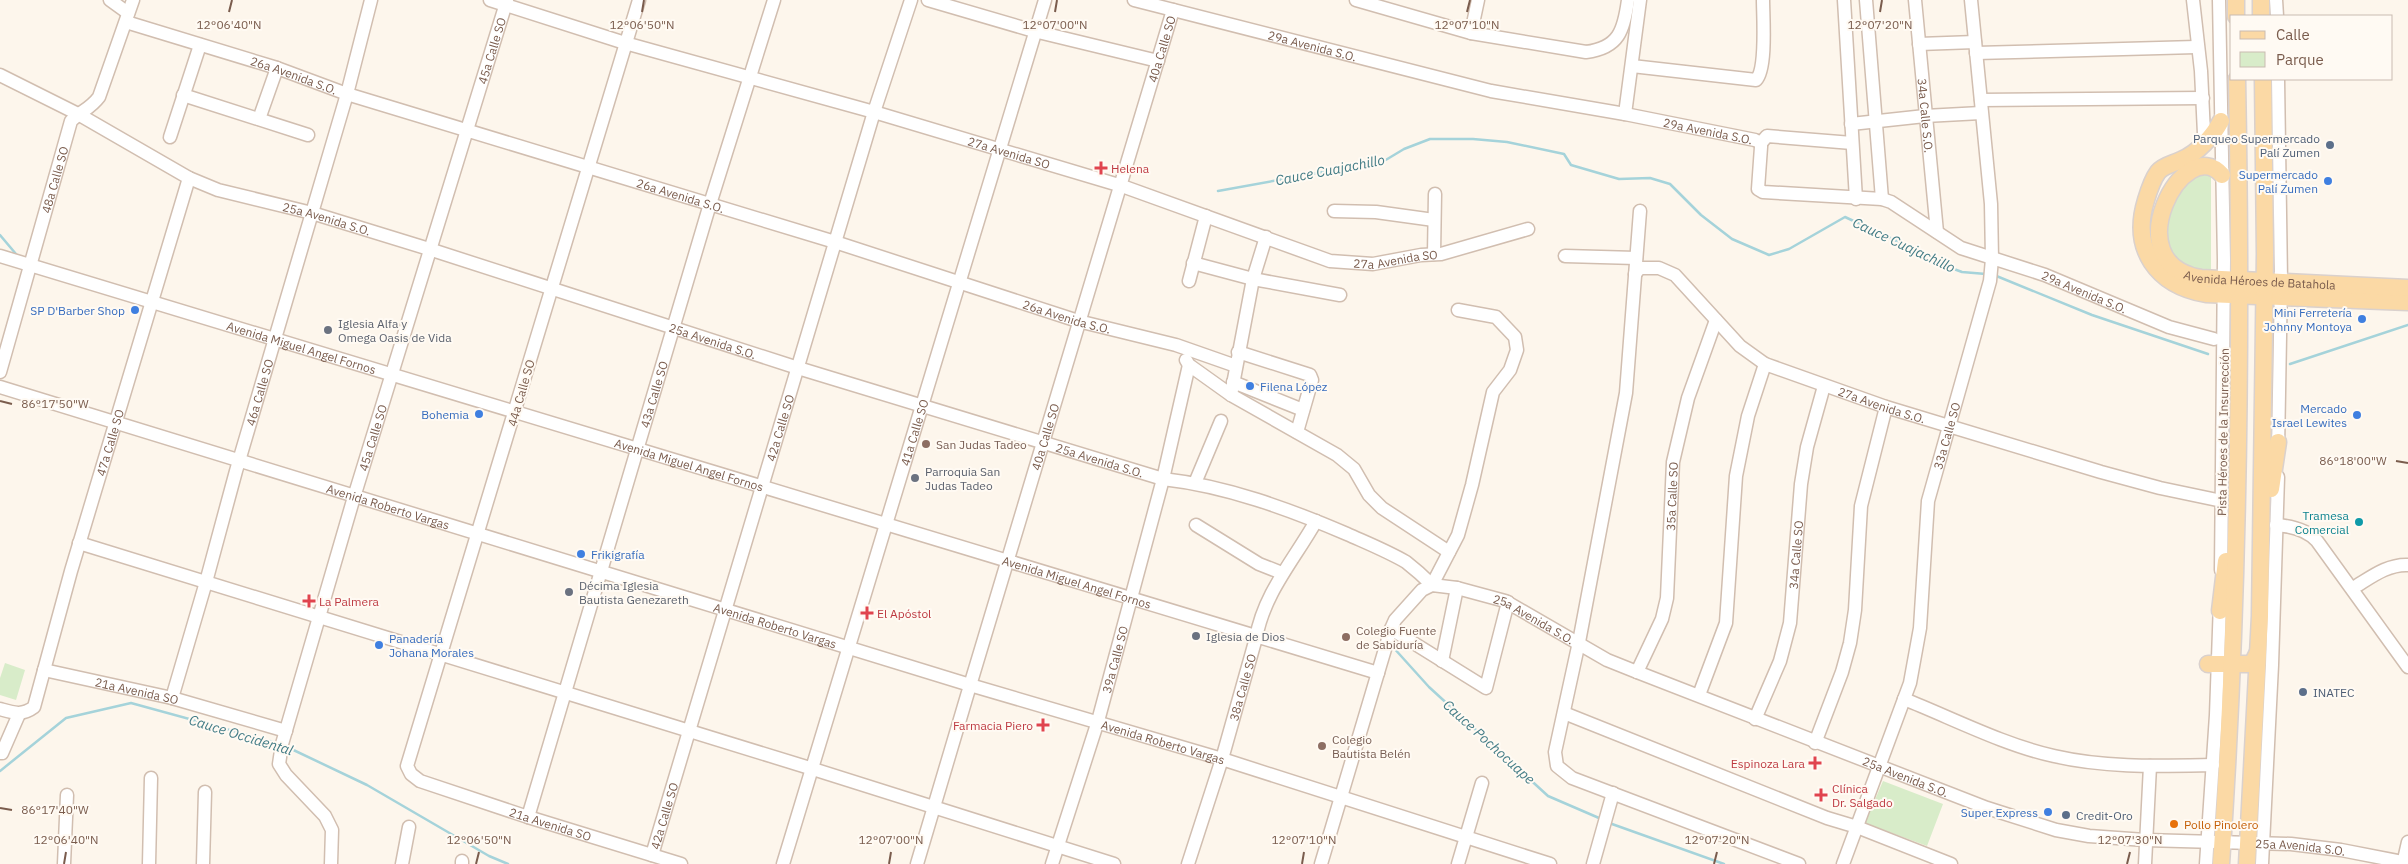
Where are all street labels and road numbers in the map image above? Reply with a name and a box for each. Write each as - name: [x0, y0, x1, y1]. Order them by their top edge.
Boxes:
- street label: 40a Calle SO: [1144, 14, 1178, 84]
- street label: 45a Calle SO: [474, 15, 509, 86]
- street label: 29a Avenida S.O.: [1266, 27, 1358, 64]
- street label: 26a Avenida S.O.: [249, 53, 339, 97]
- street label: 34a Calle S.O.: [1915, 78, 1937, 153]
- street label: 29a Avenida S.O.: [1662, 114, 1754, 147]
- street label: 27a Avenida SO: [966, 133, 1052, 172]
- street label: 48a Calle SO: [38, 144, 71, 215]
- street label: 26a Avenida S.O.: [635, 175, 726, 216]
- street label: 25a Avenida S.O.: [281, 199, 372, 238]
- street label: 27a Avenida SO: [1353, 247, 1438, 272]
- street label: Avenida Héroes de Batahola: [2182, 266, 2337, 292]
- street label: 29a Avenida S.O.: [2040, 267, 2129, 316]
- street label: 26a Avenida S.O.: [1021, 296, 1112, 336]
- street label: Avenida Miguel Angel Fornos: [225, 318, 378, 377]
- street label: 25a Avenida S.O.: [667, 319, 758, 362]
- street label: Pista Héroes de la Insurrección: [2214, 348, 2232, 516]
- street label: 46a Calle SO: [242, 357, 276, 427]
- street label: 44a Calle SO: [504, 358, 538, 428]
- street label: 43a Calle SO: [637, 359, 671, 429]
- street label: 27a Avenida S.O.: [1836, 383, 1927, 426]
- street label: 42a Calle SO: [763, 392, 797, 463]
- street label: 41a Calle SO: [897, 397, 931, 468]
- street label: 33a Calle SO: [1930, 400, 1963, 471]
- street label: 45a Calle SO: [355, 402, 390, 473]
- street label: 40a Calle SO: [1028, 402, 1062, 472]
- street label: 47a Calle SO: [93, 407, 127, 478]
- street label: Avenida Miguel Angel Fornos: [613, 435, 766, 494]
- street label: 25a Avenida S.O.: [1054, 439, 1145, 480]
- street label: 35a Calle SO: [1662, 462, 1680, 531]
- street label: Avenida Roberto Vargas: [325, 480, 452, 532]
- street label: 34a Calle SO: [1785, 520, 1806, 590]
- street label: Avenida Miguel Angel Fornos: [1000, 552, 1153, 612]
- street label: 25a Avenida S.O.: [1491, 591, 1577, 647]
- street label: Avenida Roberto Vargas: [712, 599, 839, 651]
- street label: 39a Calle SO: [1098, 624, 1131, 695]
- street label: 38a Calle SO: [1226, 652, 1259, 722]
- street label: 21a Avenida SO: [94, 674, 180, 707]
- street label: Avenida Roberto Vargas: [1100, 716, 1227, 767]
- street label: 25a Avenida S.O.: [1861, 753, 1951, 800]
- street label: 42a Calle SO: [647, 781, 681, 851]
- street label: 21a Avenida SO: [508, 804, 593, 844]
- street label: 25a Avenida S.O.: [2255, 836, 2347, 858]

